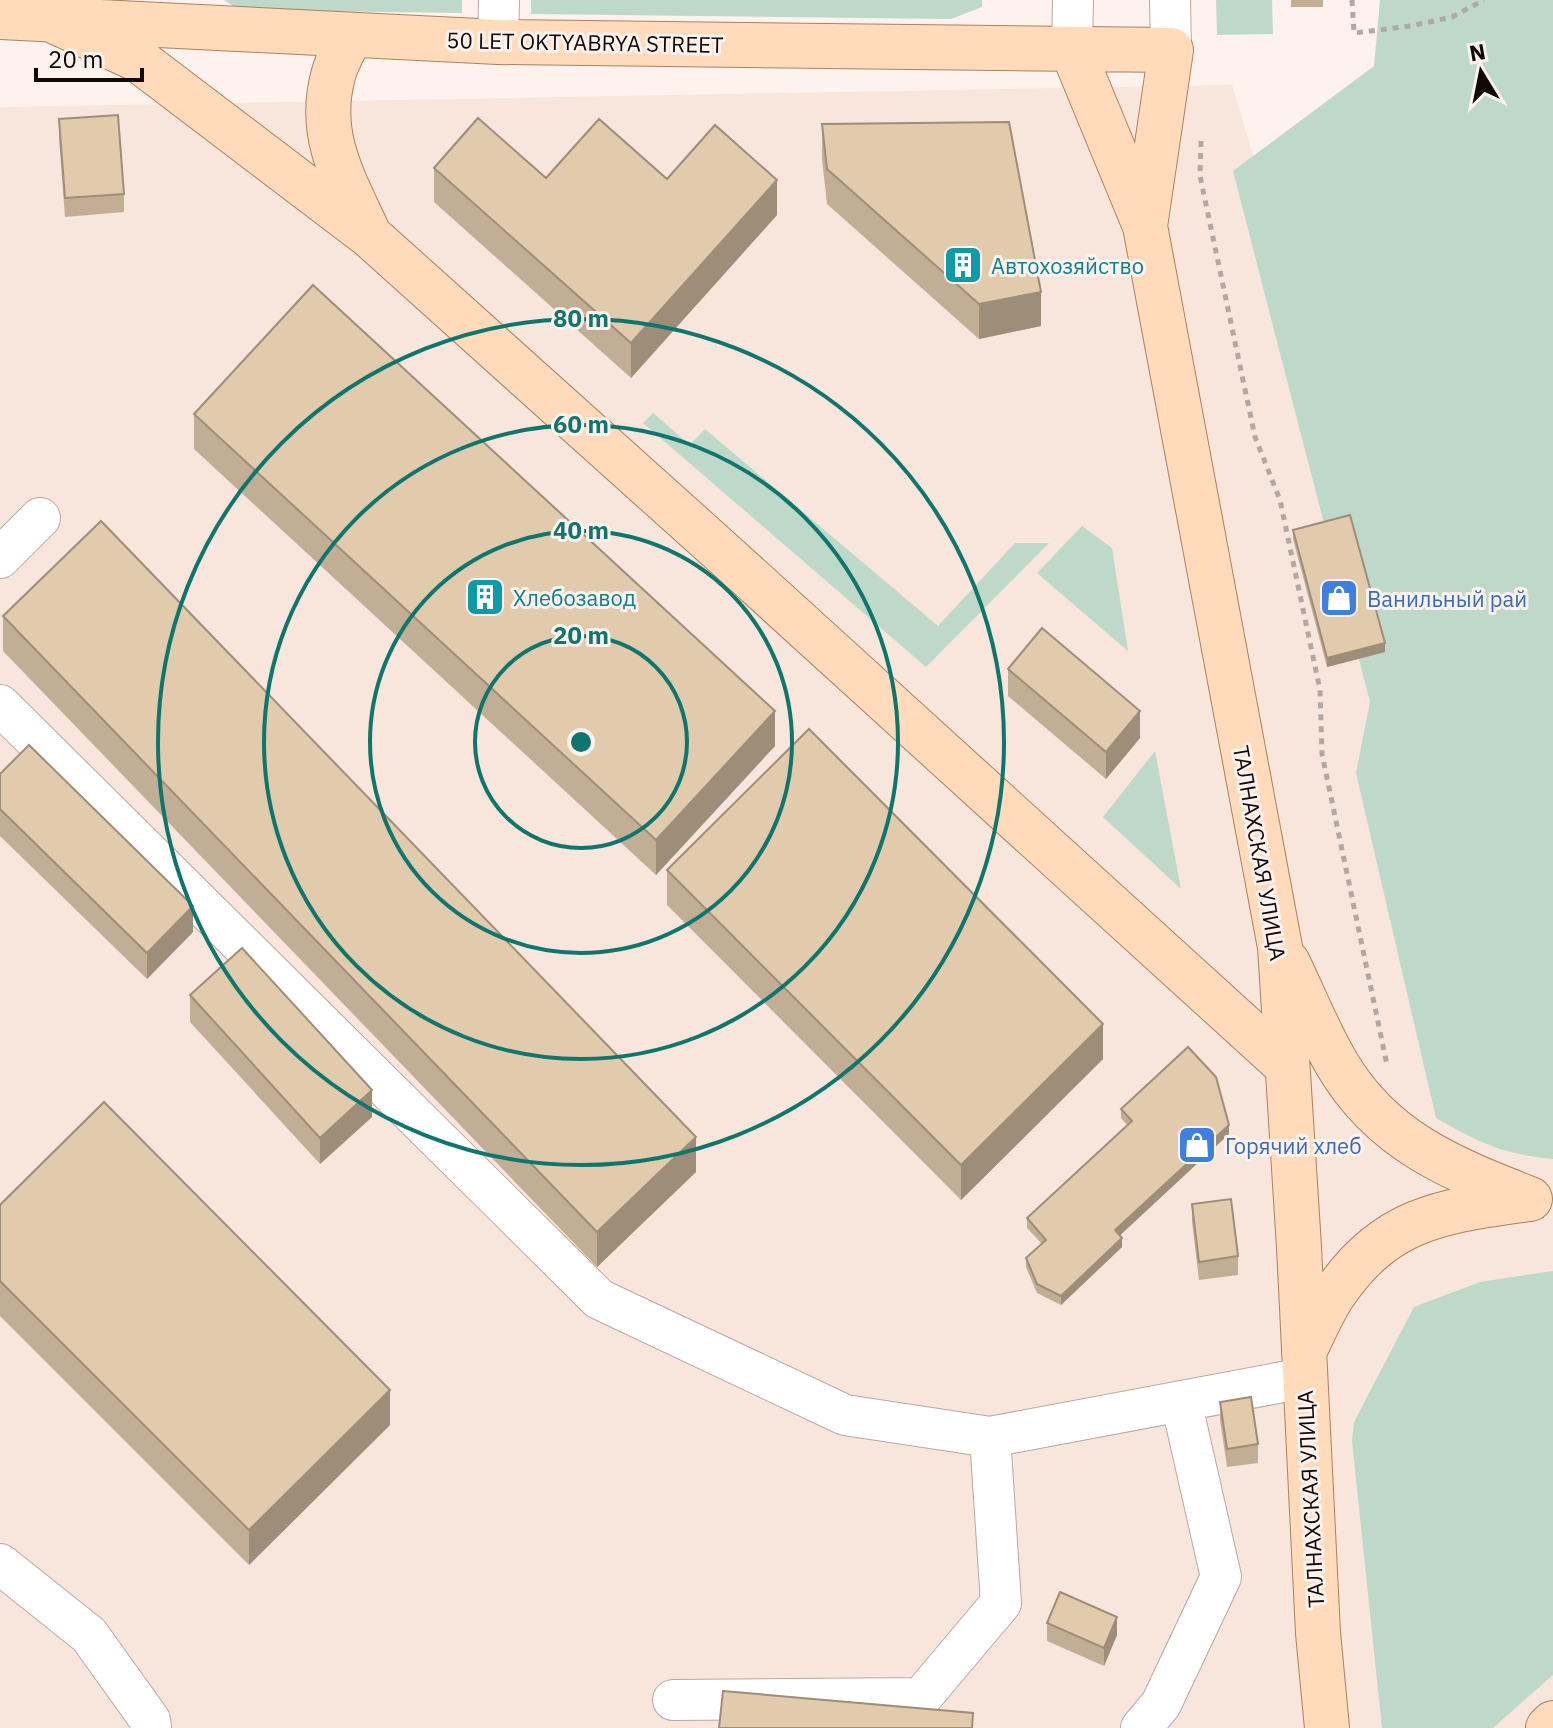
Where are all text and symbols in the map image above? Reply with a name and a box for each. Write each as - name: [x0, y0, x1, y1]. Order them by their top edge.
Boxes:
- street label: 50 LET OKTYABRYA STREET: [446, 25, 724, 59]
- scale bar: [36, 32, 142, 82]
- north arrow: [1441, 32, 1521, 112]
- text: N: [1467, 36, 1488, 67]
- text: 20 m: [48, 43, 103, 75]
- building icon: Автохозяйство: [942, 244, 984, 286]
- place label: Автохозяйство: [991, 251, 1144, 280]
- text: 80 m: [553, 302, 609, 334]
- text: 60 m: [553, 408, 609, 440]
- text: 40 m: [553, 514, 609, 546]
- building icon: Хлебозавод: [464, 576, 506, 618]
- shop icon: Ванильный рай: [1318, 577, 1360, 619]
- place label: Хлебозавод: [513, 583, 636, 612]
- place label: Ванильный рай: [1367, 584, 1527, 613]
- text: 20 m: [553, 619, 609, 651]
- centre of rings: [567, 728, 595, 756]
- street label: ТАЛНАХСКАЯ УЛИЦА: [1227, 743, 1293, 963]
- shop icon: Горячий хлеб: [1176, 1124, 1218, 1166]
- place label: Горячий хлеб: [1225, 1131, 1362, 1160]
- street label: ТАЛНАХСКАЯ УЛИЦА: [1290, 1390, 1330, 1608]

